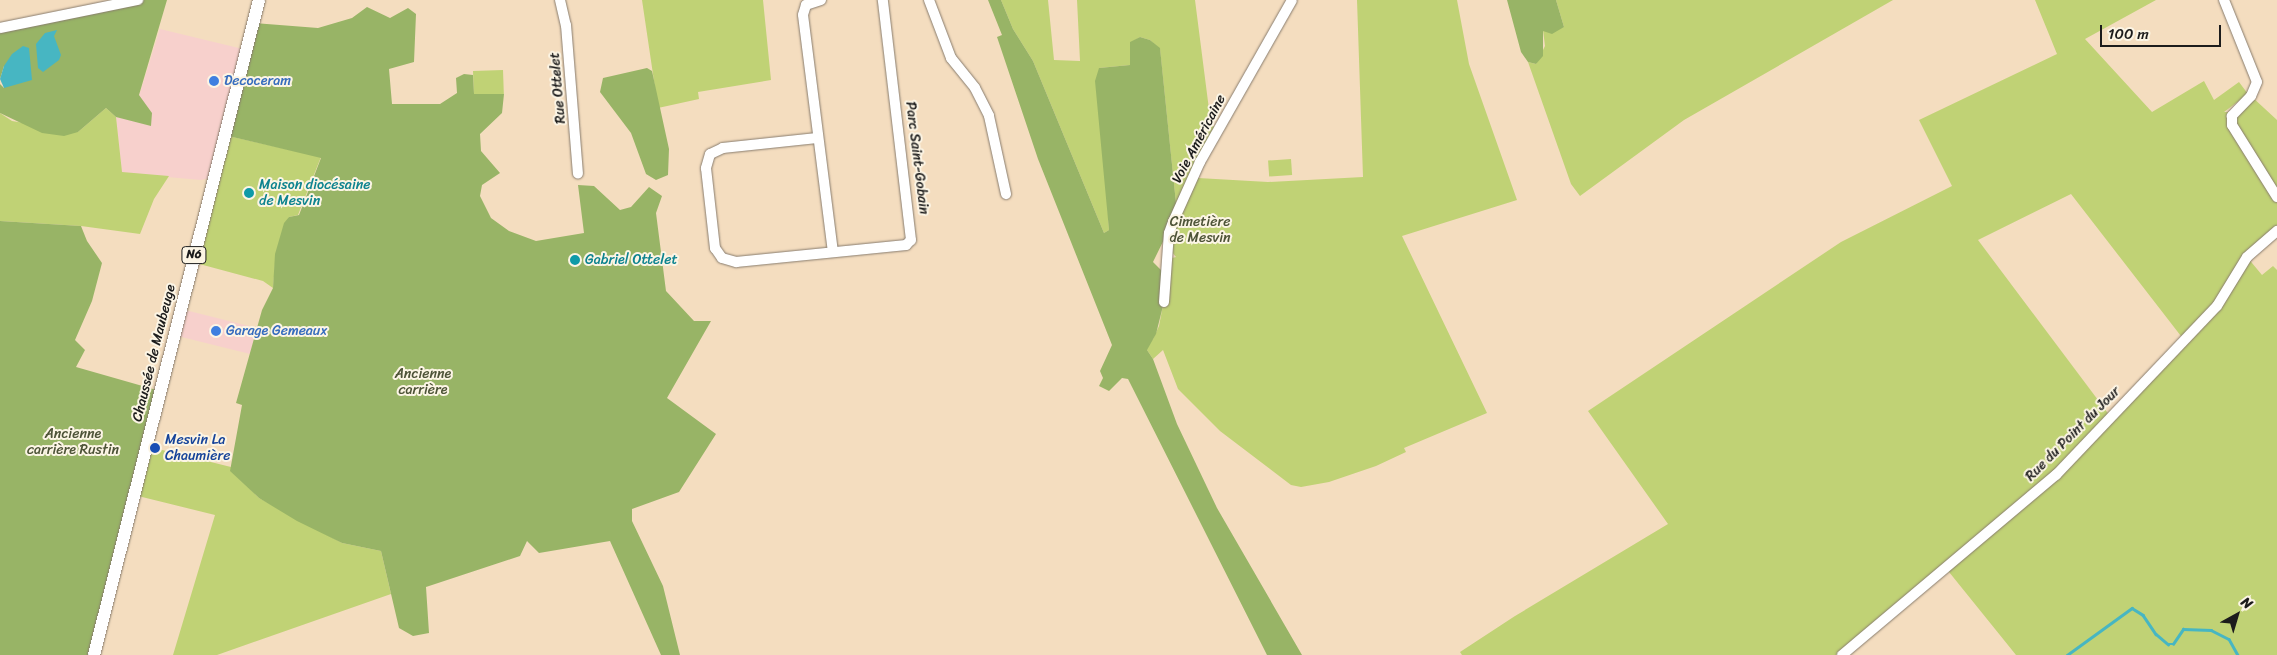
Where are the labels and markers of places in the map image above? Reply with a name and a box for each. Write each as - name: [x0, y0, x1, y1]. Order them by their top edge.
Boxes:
- place label: Decoceram: [224, 73, 291, 89]
- marker: Decoceram: [208, 75, 220, 87]
- place label: Maison diocésaine de Mesvin: [259, 177, 370, 210]
- marker: Maison diocésaine de Mesvin: [243, 187, 255, 199]
- place label: Gabriel Ottelet: [585, 252, 678, 268]
- marker: Gabriel Ottelet: [569, 254, 581, 266]
- place label: Garage Gemeaux: [226, 323, 328, 339]
- marker: Garage Gemeaux: [210, 325, 222, 337]
- place label: Mesvin La Chaumière: [165, 432, 230, 464]
- marker: Mesvin La Chaumière: [149, 442, 161, 454]

